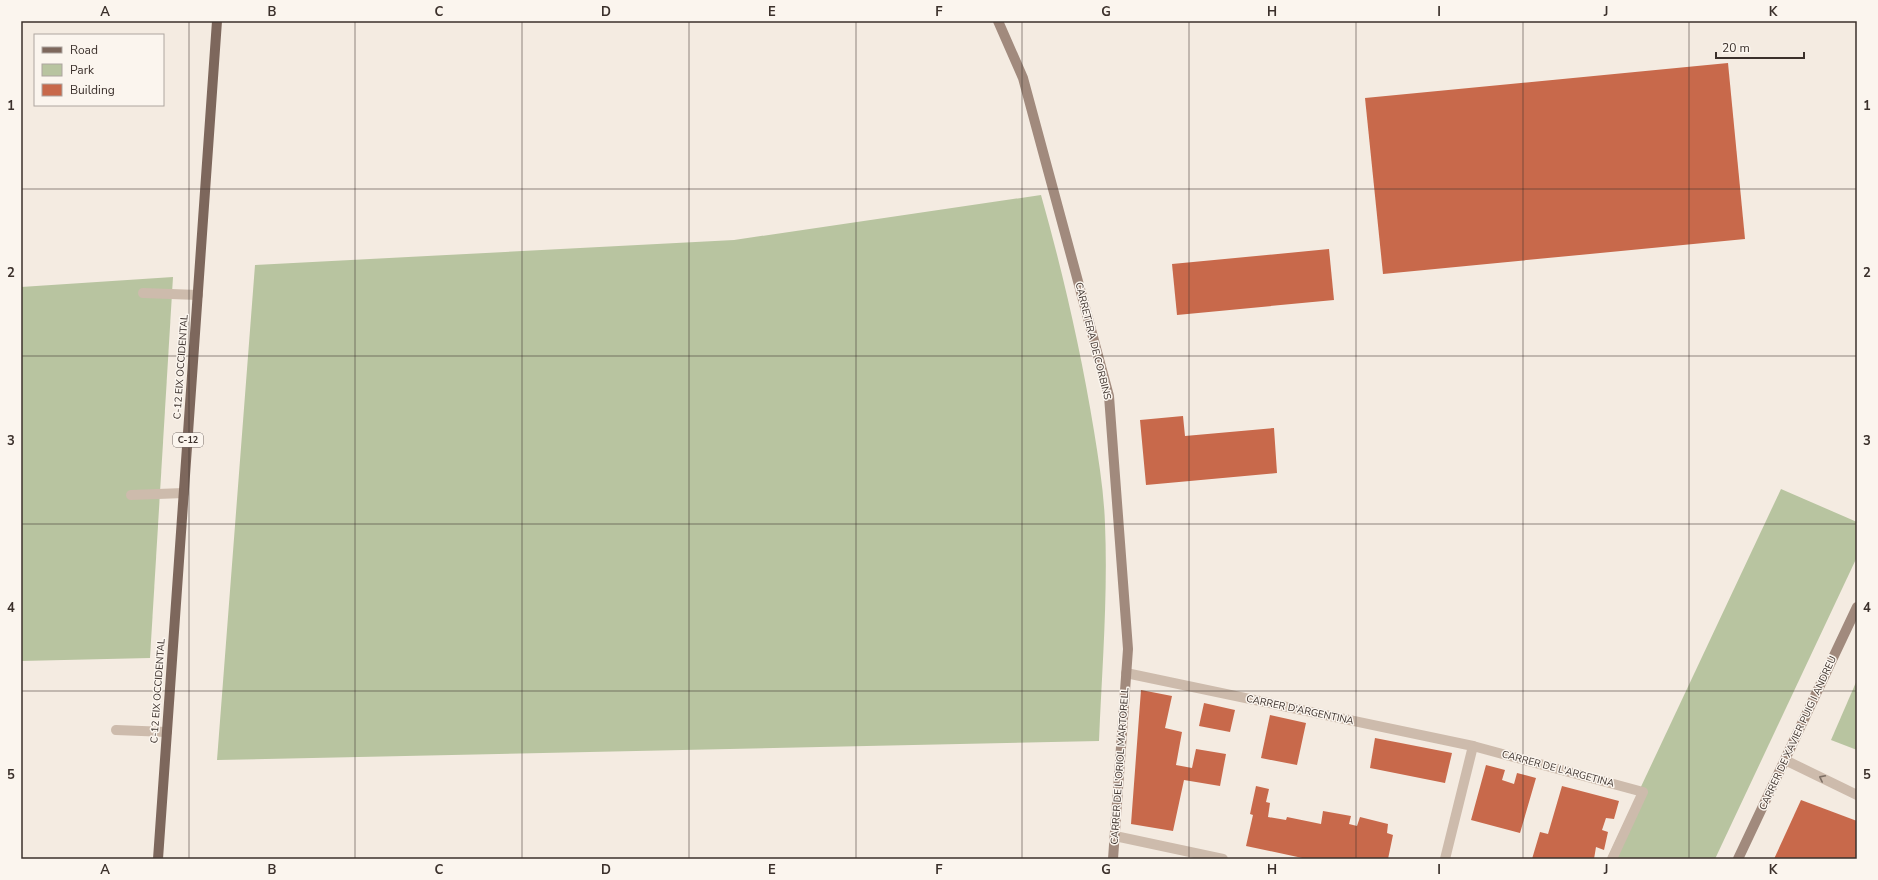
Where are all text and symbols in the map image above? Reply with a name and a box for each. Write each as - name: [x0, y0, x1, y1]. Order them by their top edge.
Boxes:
- text: A: [100, 3, 110, 21]
- text: B: [268, 3, 277, 21]
- text: C: [435, 3, 444, 21]
- text: D: [601, 3, 611, 21]
- text: E: [768, 3, 776, 21]
- text: F: [935, 3, 943, 21]
- text: G: [1101, 3, 1111, 21]
- text: H: [1267, 3, 1277, 21]
- text: I: [1437, 3, 1441, 21]
- text: J: [1603, 3, 1608, 21]
- text: K: [1769, 3, 1778, 21]
- legend: [34, 34, 164, 106]
- scale bar: [1716, 34, 1804, 60]
- text: 20 m: [1722, 40, 1750, 56]
- text: Road: [70, 42, 98, 58]
- text: Park: [70, 62, 95, 78]
- text: Building: [70, 82, 115, 98]
- text: 1: [7, 97, 15, 115]
- text: 1: [1863, 97, 1871, 115]
- text: 2: [7, 264, 15, 282]
- text: 2: [1863, 264, 1871, 282]
- street label: CARRETERA DE CORBINS: [1072, 281, 1114, 401]
- street label: C-12 EIX OCCIDENTAL: [170, 314, 192, 420]
- text: 3: [7, 432, 15, 450]
- text: 3: [1863, 432, 1871, 450]
- road number: C-12: [173, 433, 203, 447]
- text: 4: [7, 599, 15, 617]
- text: 4: [1863, 599, 1871, 617]
- street label: C-12 EIX OCCIDENTAL: [147, 638, 169, 744]
- street label: CARRER DE XAVIER PUIG I ANDREU: [1756, 654, 1840, 812]
- street label: CARRER DE L'ORIOL MARTORELL: [1108, 686, 1133, 845]
- street label: CARRER D'ARGENTINA: [1245, 692, 1356, 728]
- street label: CARRER DE L'ARGETINA: [1500, 747, 1616, 791]
- text: 5: [7, 766, 15, 784]
- text: 5: [1863, 766, 1871, 784]
- one-way arrow: [1819, 775, 1826, 783]
- text: A: [100, 861, 110, 879]
- text: B: [268, 861, 277, 879]
- text: C: [435, 861, 444, 879]
- text: D: [601, 861, 611, 879]
- text: E: [768, 861, 776, 879]
- text: F: [935, 861, 943, 879]
- text: G: [1101, 861, 1111, 879]
- text: H: [1267, 861, 1277, 879]
- text: I: [1437, 861, 1441, 879]
- text: J: [1603, 861, 1608, 879]
- text: K: [1769, 861, 1778, 879]

